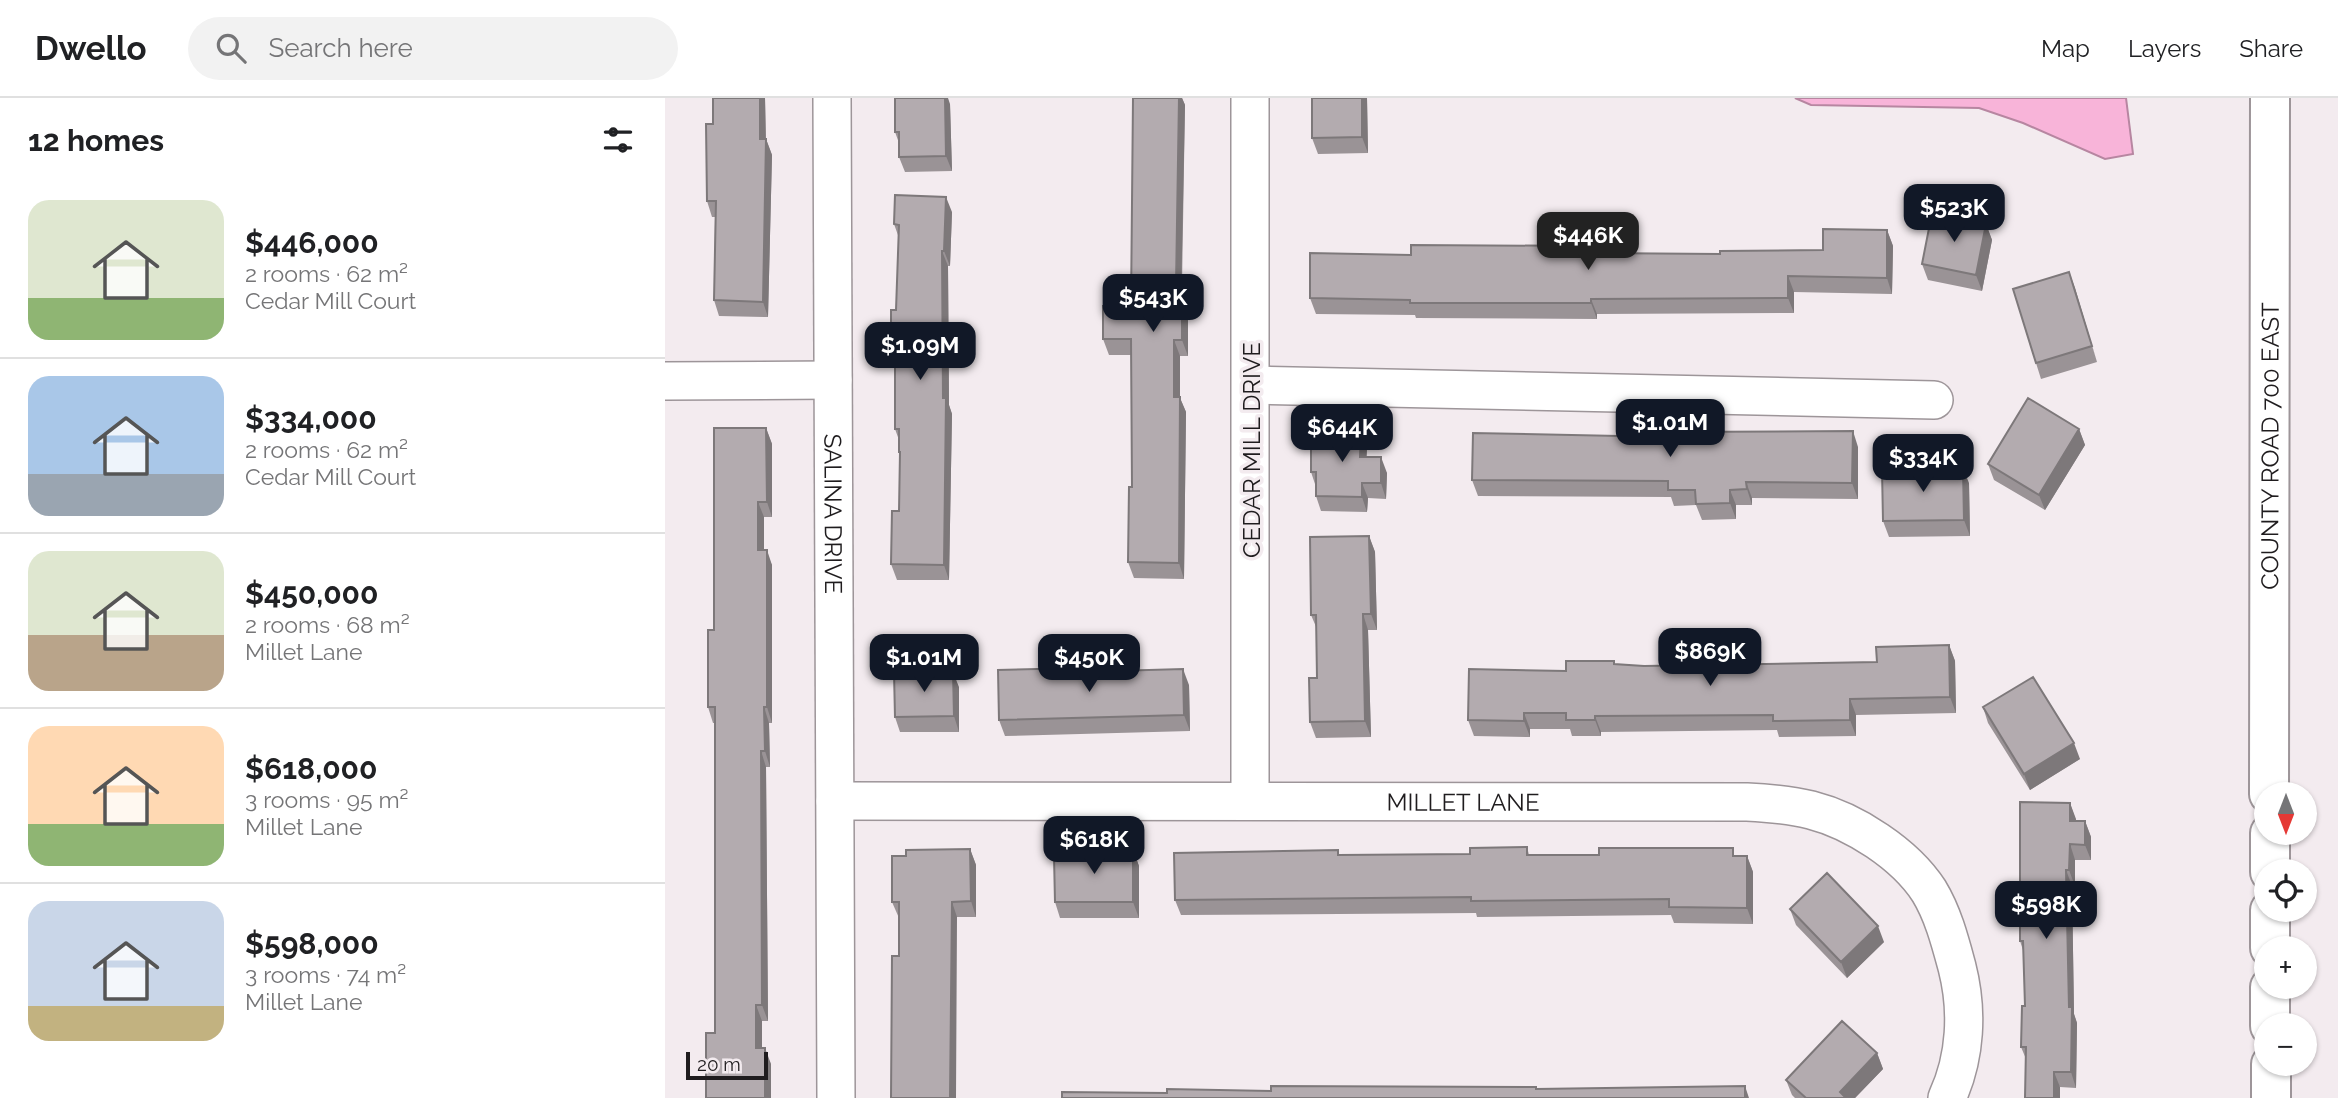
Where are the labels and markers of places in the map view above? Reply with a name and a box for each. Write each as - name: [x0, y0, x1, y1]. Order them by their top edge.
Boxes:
- pin: $523K: [1905, 184, 2003, 244]
- pin: $446K: [1539, 212, 1637, 272]
- pin: $543K: [1104, 274, 1202, 334]
- pin: $1.09M: [863, 322, 977, 382]
- pin: $1.01M: [1613, 400, 1727, 459]
- pin: $644K: [1293, 404, 1391, 464]
- pin: $334K: [1874, 434, 1972, 494]
- pin: $869K: [1661, 628, 1759, 688]
- pin: $1.01M: [867, 634, 981, 694]
- pin: $450K: [1040, 634, 1138, 694]
- pin: $618K: [1045, 816, 1143, 876]
- pin: $598K: [1997, 882, 2095, 941]

